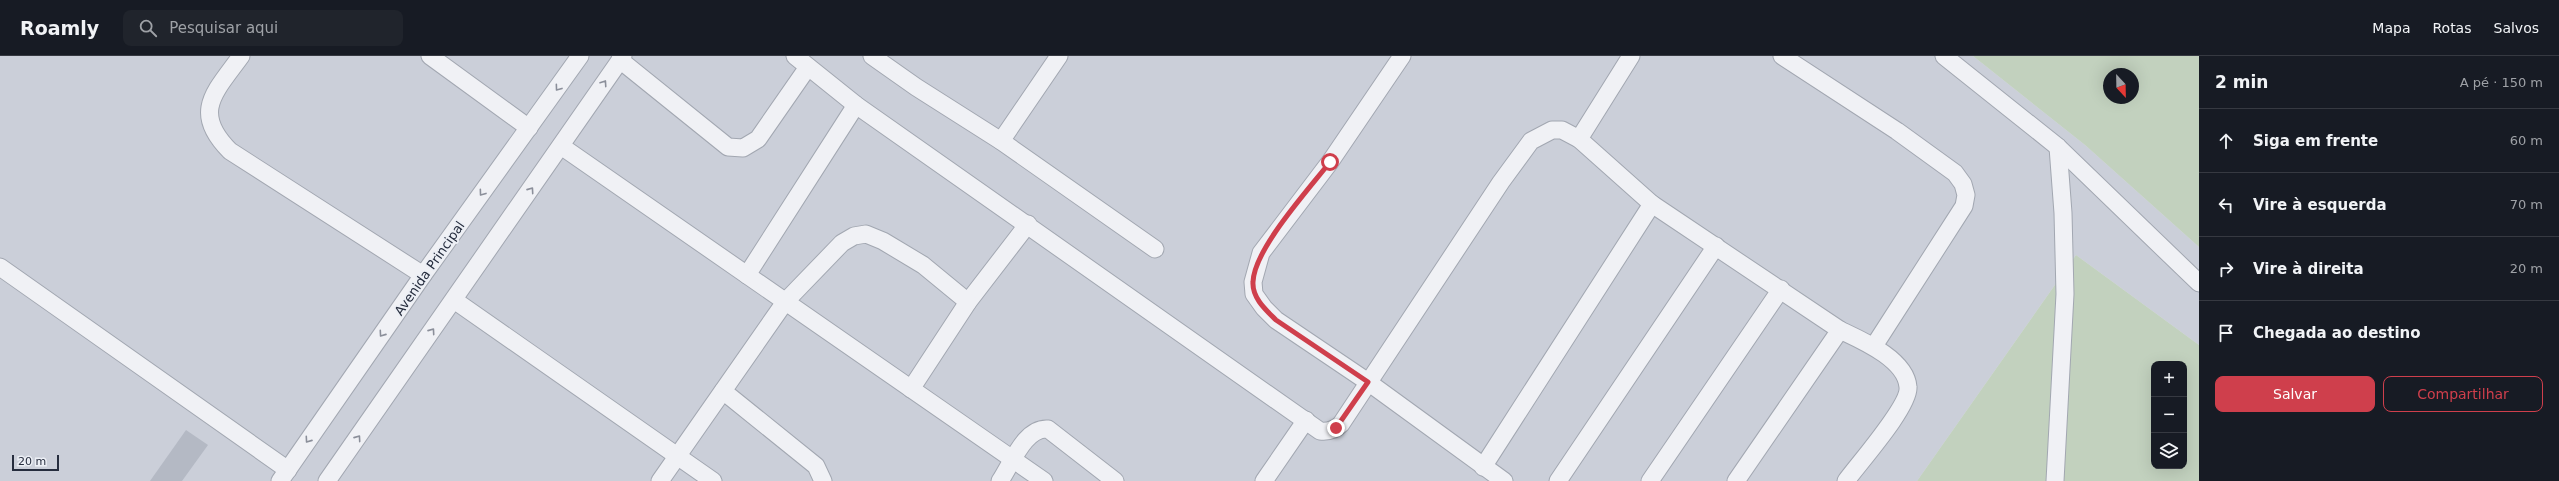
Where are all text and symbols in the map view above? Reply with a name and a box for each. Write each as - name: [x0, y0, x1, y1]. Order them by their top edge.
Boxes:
- search box: [123, 10, 403, 46]
- text: Roamly: [20, 17, 99, 39]
- icon: search: [137, 17, 159, 39]
- text: Pesquisar aqui: [169, 19, 278, 37]
- text: Mapa: [2372, 20, 2410, 36]
- text: Rotas: [2432, 20, 2472, 36]
- text: Salvos: [2494, 20, 2539, 36]
- north arrow: [2103, 68, 2139, 104]
- text: 2 min: [2215, 72, 2268, 92]
- text: A pé · 150 m: [2460, 75, 2543, 90]
- one-way arrow: [600, 80, 607, 87]
- one-way arrow: [556, 83, 563, 90]
- icon: ahead: [2215, 130, 2237, 152]
- text: Siga em frente: [2253, 132, 2378, 150]
- text: 60 m: [2510, 133, 2543, 148]
- route start: [1321, 153, 1339, 171]
- one-way arrow: [526, 187, 534, 194]
- one-way arrow: [480, 189, 487, 196]
- icon: left: [2215, 194, 2237, 216]
- text: Vire à esquerda: [2253, 196, 2387, 214]
- text: 70 m: [2510, 197, 2543, 212]
- street label: Avenida Principal: [391, 218, 468, 318]
- icon: right: [2215, 258, 2237, 280]
- text: Vire à direita: [2253, 260, 2364, 278]
- text: 20 m: [2510, 261, 2543, 276]
- icon: arrive: [2215, 322, 2237, 344]
- text: Chegada ao destino: [2253, 324, 2421, 342]
- one-way arrow: [427, 328, 435, 335]
- one-way arrow: [380, 329, 387, 336]
- map controls: [2151, 361, 2187, 469]
- button: +: [2151, 361, 2187, 397]
- button: Salvar: [2215, 376, 2375, 412]
- button: Compartilhar: [2383, 376, 2543, 412]
- button: −: [2151, 397, 2187, 433]
- route end: [1327, 419, 1345, 437]
- button: layers: [2151, 433, 2187, 469]
- one-way arrow: [353, 435, 360, 442]
- one-way arrow: [306, 436, 313, 443]
- scale bar: [12, 453, 59, 472]
- text: 20 m: [18, 455, 46, 468]

